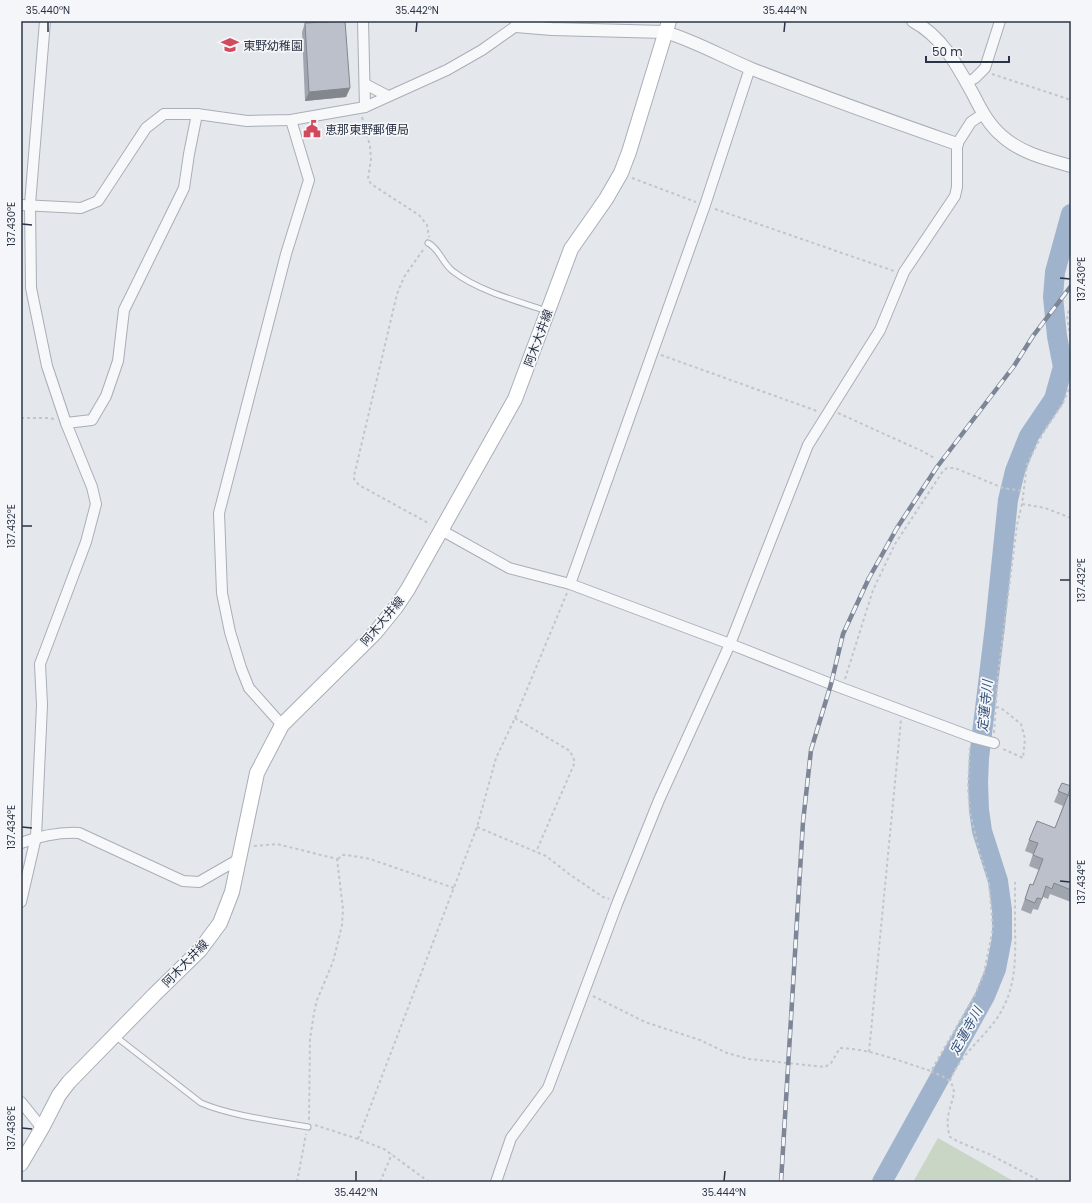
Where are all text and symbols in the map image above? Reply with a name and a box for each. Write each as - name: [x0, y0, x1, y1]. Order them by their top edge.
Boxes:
- text: 35.440°N: [26, 3, 70, 18]
- text: 35.442°N: [395, 3, 439, 18]
- text: 35.444°N: [763, 3, 807, 18]
- school or university icon: 東野幼稚園: [220, 35, 240, 55]
- place label: 東野幼稚園: [243, 37, 303, 54]
- scale bar: [926, 38, 1009, 64]
- text: 50 m: [932, 43, 963, 60]
- public building icon: 恵那東野郵便局: [302, 119, 322, 139]
- place label: 恵那東野郵便局: [325, 121, 409, 138]
- text: 137.430°E: [4, 202, 19, 246]
- text: 137.430°E: [1074, 257, 1089, 301]
- street label: 阿木大井線: [520, 307, 556, 369]
- text: 137.432°E: [4, 504, 19, 548]
- text: 137.432°E: [1074, 558, 1089, 602]
- street label: 阿木大井線: [356, 593, 408, 649]
- water label: 定蓮寺川: [973, 677, 997, 733]
- text: 137.434°E: [4, 805, 19, 849]
- text: 137.434°E: [1074, 860, 1089, 904]
- street label: 阿木大井線: [158, 936, 212, 990]
- water label: 定蓮寺川: [945, 1002, 988, 1058]
- text: 137.436°E: [4, 1106, 19, 1150]
- text: 35.442°N: [334, 1185, 378, 1200]
- text: 35.444°N: [702, 1185, 746, 1200]

